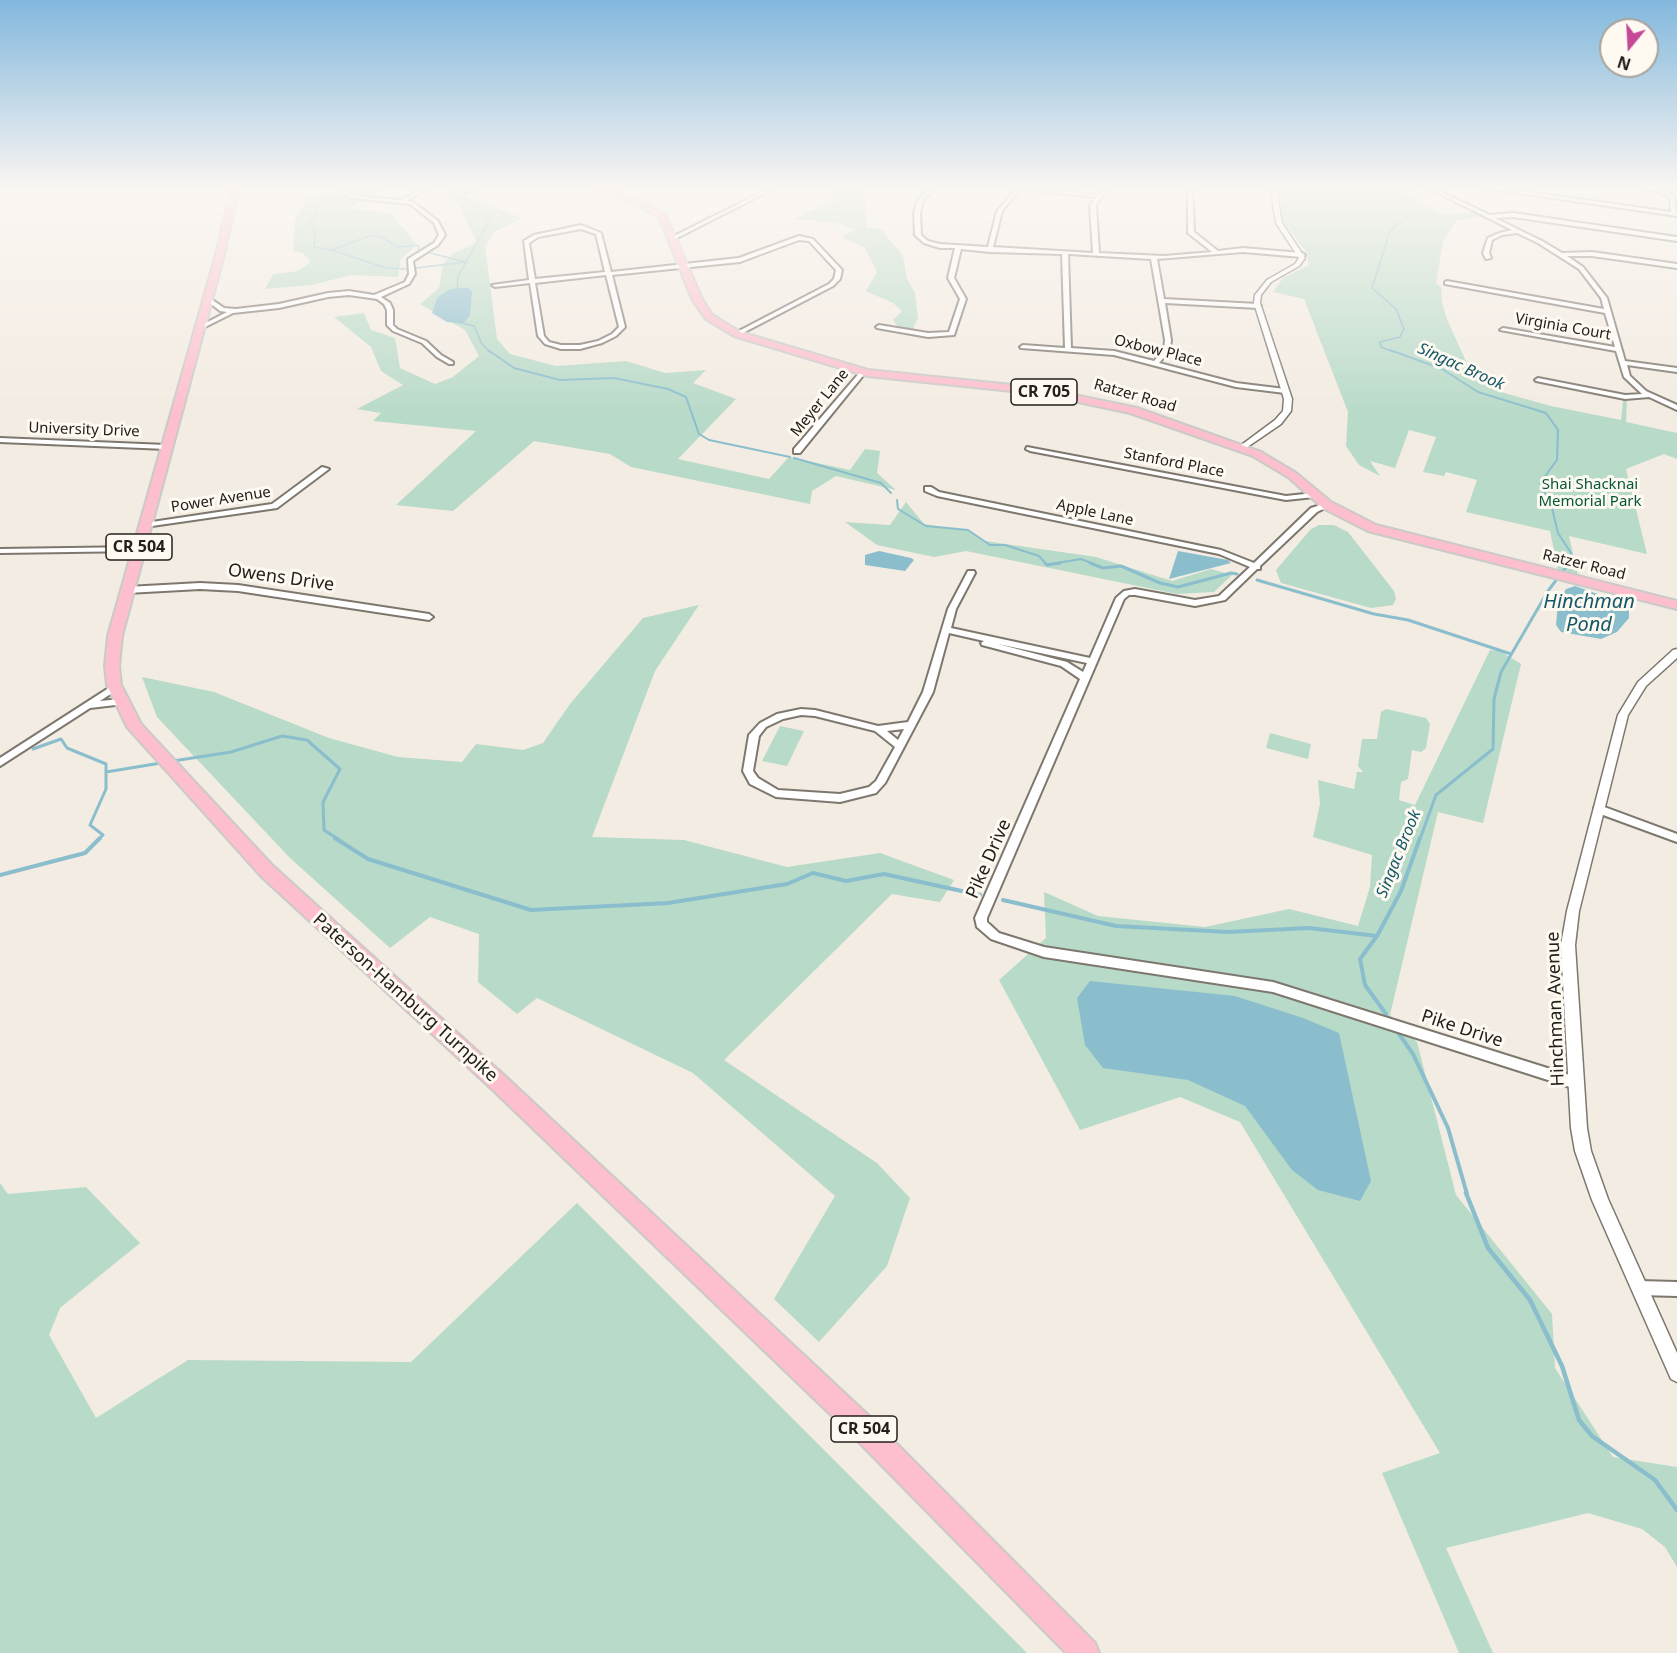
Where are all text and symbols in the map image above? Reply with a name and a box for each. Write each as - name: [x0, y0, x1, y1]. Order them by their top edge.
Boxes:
- north arrow: [1599, 18, 1659, 78]
- text: N: [1614, 51, 1634, 76]
- street label: Virginia Court: [1514, 310, 1612, 344]
- street label: Oxbow Place: [1112, 331, 1204, 371]
- water label: Singac Brook: [1415, 339, 1507, 395]
- street label: Meyer Lane: [787, 365, 853, 441]
- street label: Ratzer Road: [1092, 376, 1178, 416]
- road number: CR 705: [1011, 379, 1077, 405]
- street label: University Drive: [28, 419, 140, 441]
- street label: Stanford Place: [1122, 444, 1226, 482]
- park label: Shai Shacknai Memorial Park: [1538, 476, 1642, 511]
- street label: Power Avenue: [170, 483, 272, 517]
- street label: Apple Lane: [1055, 496, 1135, 530]
- road number: CR 504: [106, 534, 172, 560]
- street label: Ratzer Road: [1541, 546, 1627, 584]
- street label: Owens Drive: [226, 560, 336, 596]
- water label: Hinchman Pond: [1543, 590, 1635, 637]
- water label: Singac Brook: [1373, 807, 1425, 901]
- street label: Pike Drive: [962, 816, 1016, 902]
- street label: Paterson-Hamburg Turnpike: [308, 909, 502, 1087]
- street label: Hinchman Avenue: [1543, 931, 1569, 1087]
- street label: Pike Drive: [1418, 1006, 1506, 1052]
- road number: CR 504: [831, 1416, 897, 1442]

